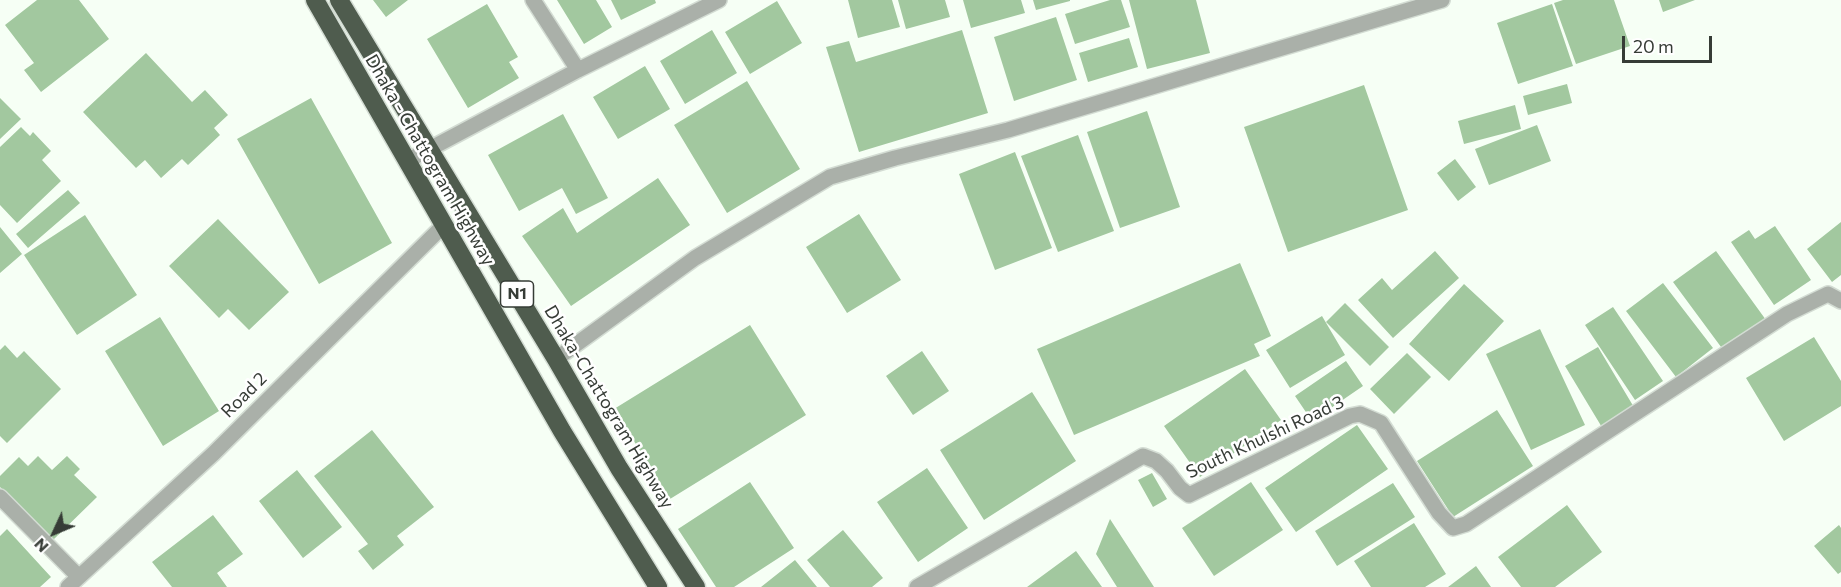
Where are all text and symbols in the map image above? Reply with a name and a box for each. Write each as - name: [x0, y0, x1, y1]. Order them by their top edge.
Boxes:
- scale bar: [1625, 24, 1715, 62]
- text: 20 m: [1633, 35, 1674, 57]
- street label: Dhaka - Chattogram Highway: [361, 51, 499, 269]
- road number: N1: [500, 281, 534, 307]
- street label: Dhaka-Chattogram Highway: [540, 301, 678, 513]
- street label: Road 2: [217, 368, 271, 422]
- street label: South Khulshi Road 3: [1183, 391, 1347, 483]
- north arrow: [24, 503, 84, 563]
- text: N: [30, 535, 52, 557]

